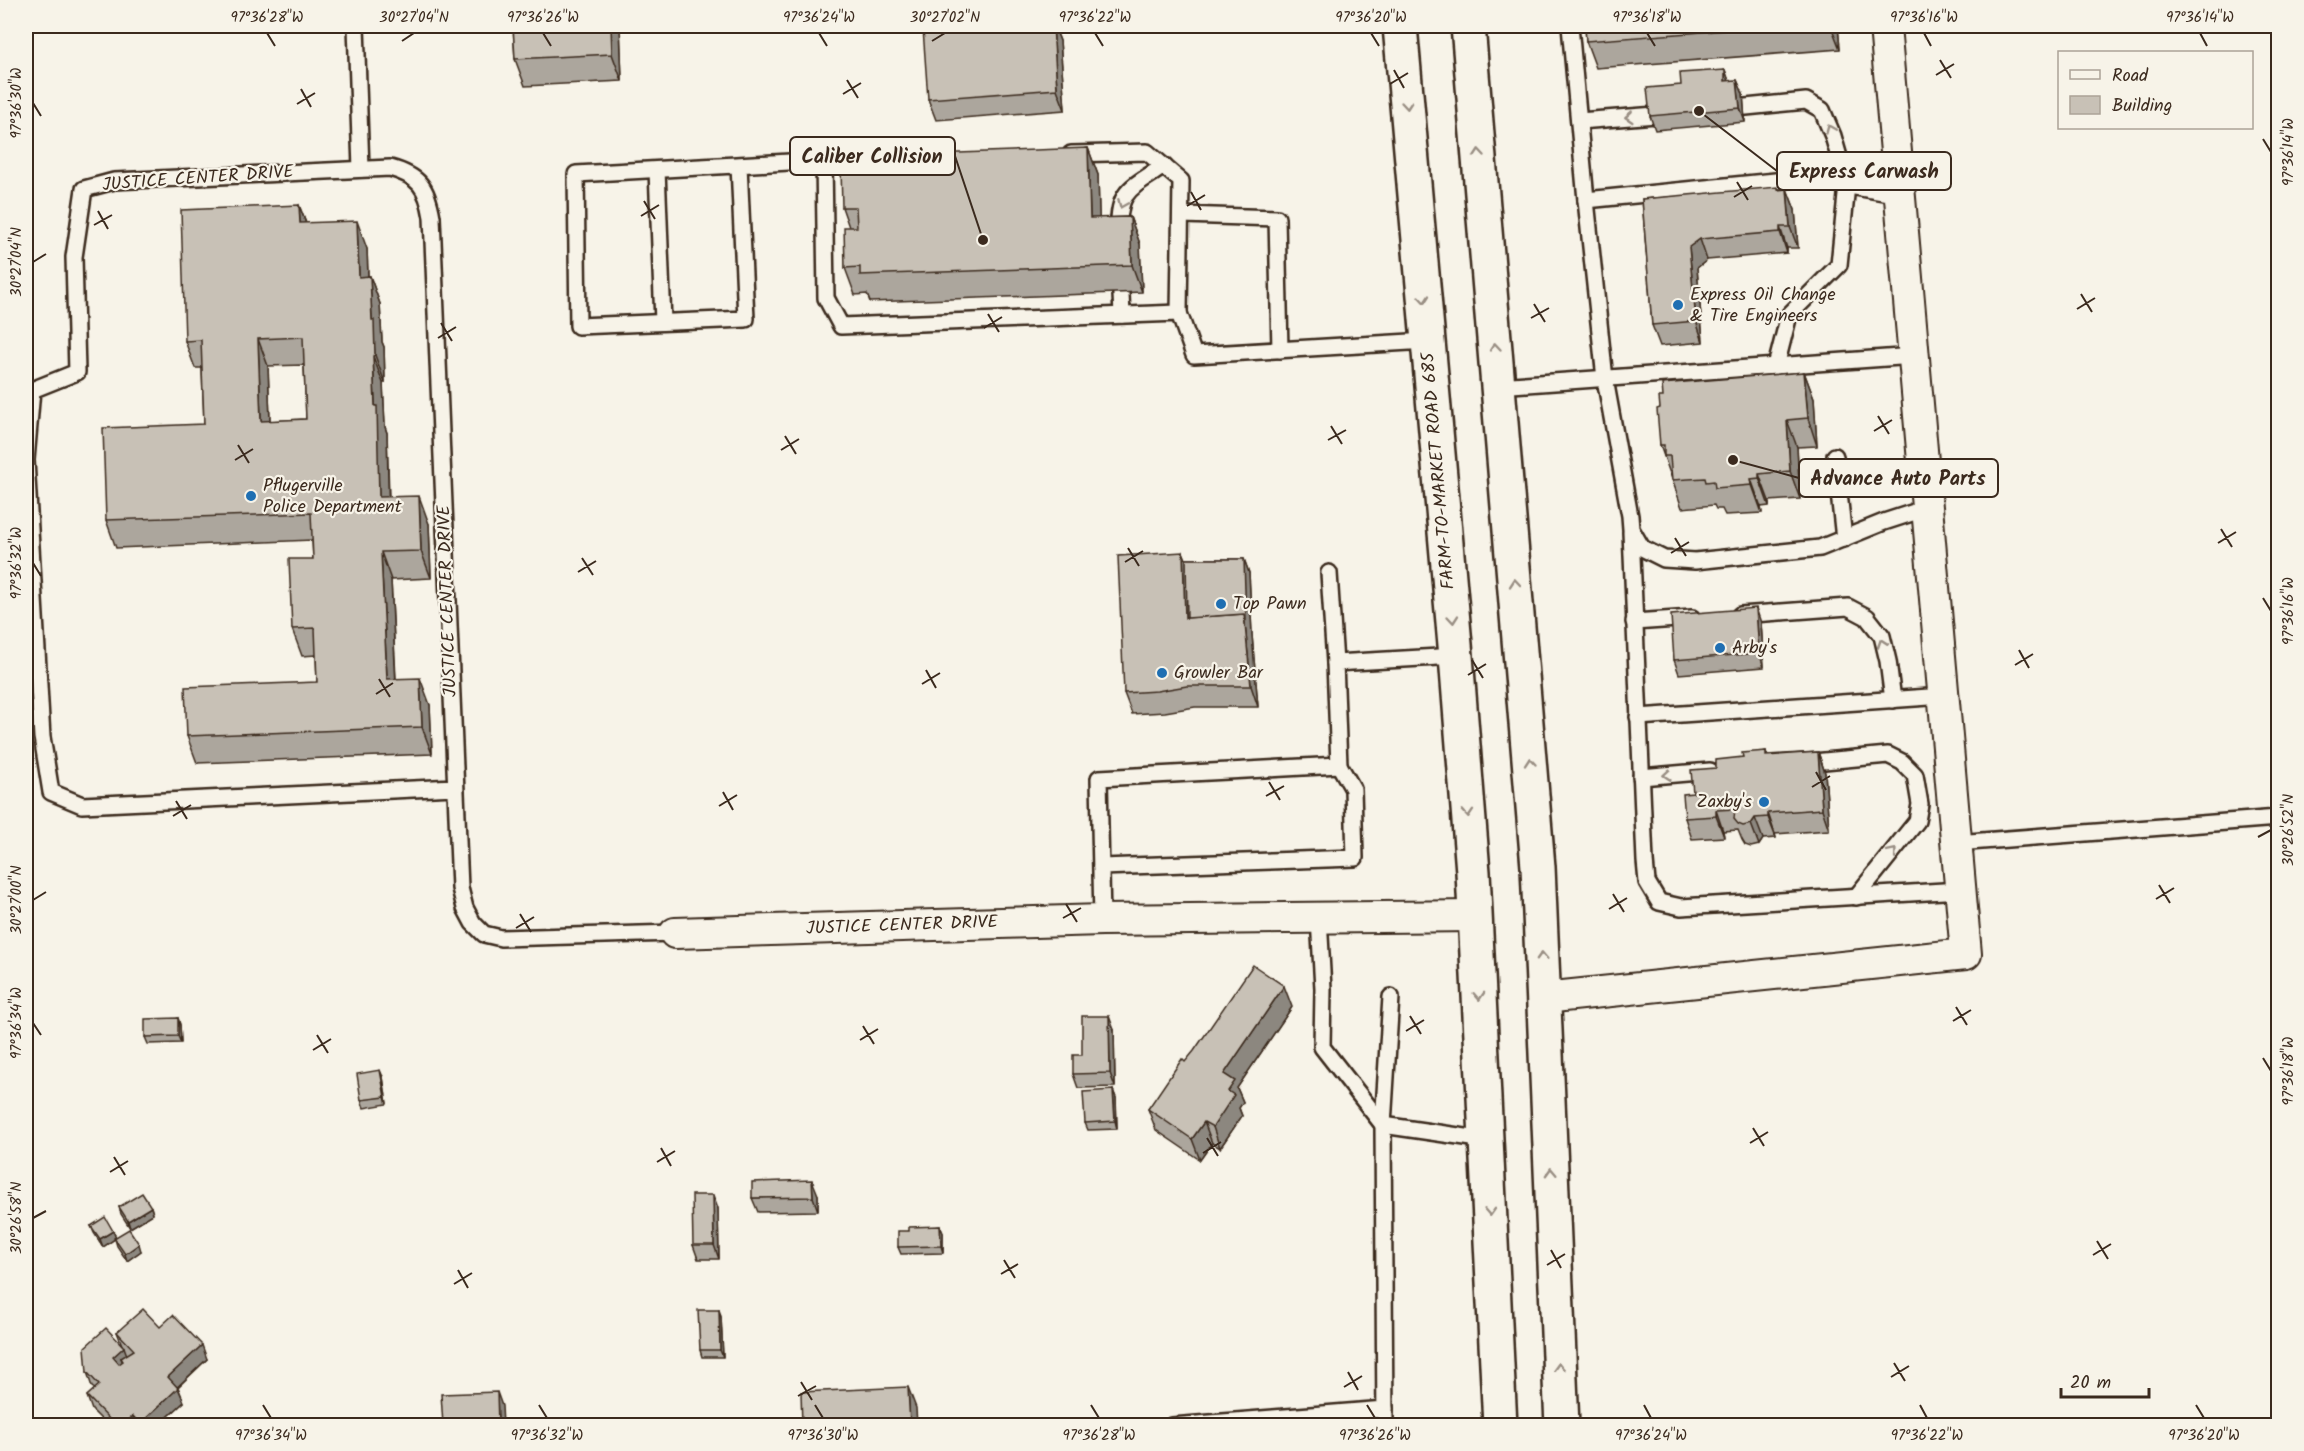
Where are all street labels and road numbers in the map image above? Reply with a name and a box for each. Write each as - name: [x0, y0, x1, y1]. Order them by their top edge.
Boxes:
- street label: JUSTICE CENTER DRIVE: [101, 158, 295, 200]
- street label: FARM-TO-MARKET ROAD 685: [1414, 350, 1464, 591]
- street label: JUSTICE CENTER DRIVE: [430, 504, 466, 697]
- street label: JUSTICE CENTER DRIVE: [806, 908, 999, 944]

